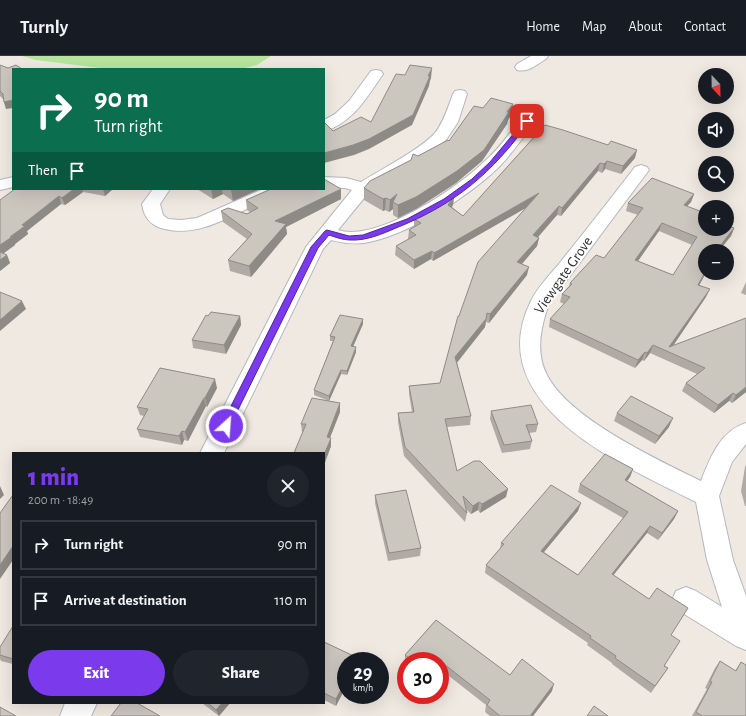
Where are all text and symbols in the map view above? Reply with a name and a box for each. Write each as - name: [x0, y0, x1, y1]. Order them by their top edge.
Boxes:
- text: Turnly: [20, 18, 68, 37]
- text: Home: [526, 20, 560, 34]
- text: Map: [582, 20, 606, 34]
- text: About: [628, 20, 662, 34]
- text: Contact: [684, 20, 726, 34]
- north arrow: [698, 68, 734, 104]
- map controls: [698, 68, 734, 280]
- icon: right: [28, 84, 80, 136]
- text: 90 m: [94, 85, 149, 113]
- pin: [510, 104, 544, 138]
- icon: arrive: [516, 110, 538, 132]
- button: sound: [698, 112, 734, 148]
- text: Turn right: [94, 118, 163, 136]
- button: search: [698, 156, 734, 192]
- icon: arrive: [66, 160, 88, 182]
- text: Then: [28, 163, 58, 178]
- button: +: [698, 200, 734, 236]
- street label: Viewgate Grove: [531, 234, 596, 317]
- button: −: [698, 244, 734, 280]
- position arrow: [205, 405, 247, 447]
- button: close: [267, 465, 309, 507]
- text: 1 min: [28, 466, 79, 490]
- text: 200 m · 18:49: [28, 494, 93, 507]
- icon: right: [30, 534, 52, 556]
- text: Turn right: [64, 537, 123, 552]
- text: 90 m: [278, 537, 307, 552]
- icon: arrive: [30, 590, 52, 612]
- text: Arrive at destination: [64, 593, 187, 608]
- text: 110 m: [274, 593, 307, 608]
- button: Exit: [28, 650, 165, 696]
- button: Share: [173, 650, 309, 696]
- speed limit sign: 30: [397, 652, 449, 704]
- text: 29: [353, 663, 373, 683]
- text: km/h: [353, 683, 373, 693]

